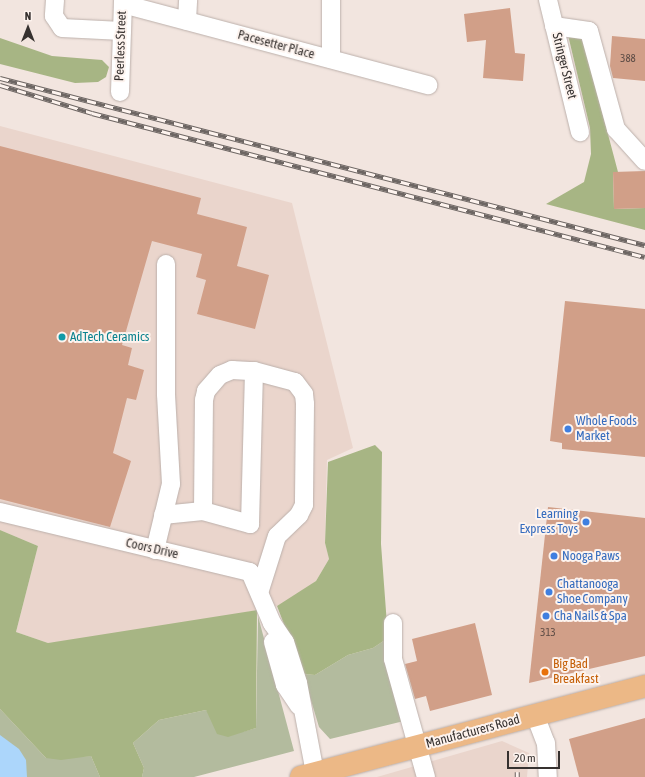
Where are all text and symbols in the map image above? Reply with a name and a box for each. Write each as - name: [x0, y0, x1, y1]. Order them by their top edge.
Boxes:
- north arrow: [8, 8, 48, 48]
- text: N: [25, 10, 31, 22]
- street label: Peerless Street: [112, 10, 130, 82]
- street label: Pacesetter Place: [236, 27, 316, 63]
- street label: Stringer Street: [548, 31, 580, 101]
- house number: 388: [620, 51, 636, 65]
- place label: AdTech Ceramics: [70, 329, 149, 345]
- marker: AdTech Ceramics: [57, 332, 67, 342]
- place label: Whole Foods Market: [576, 414, 637, 445]
- marker: Whole Foods Market: [563, 424, 573, 434]
- place label: Learning Express Toys: [520, 507, 578, 538]
- marker: Learning Express Toys: [581, 517, 591, 527]
- street label: Coors Drive: [124, 535, 180, 563]
- place label: Nooga Paws: [562, 548, 620, 564]
- marker: Nooga Paws: [549, 551, 559, 561]
- place label: Chattanooga Shoe Company: [557, 577, 628, 608]
- marker: Chattanooga Shoe Company: [544, 587, 554, 597]
- place label: Cha Nails & Spa: [554, 608, 627, 624]
- marker: Cha Nails & Spa: [541, 611, 551, 621]
- house number: 313: [540, 625, 556, 639]
- place label: Big Bad Breakfast: [553, 657, 599, 688]
- marker: Big Bad Breakfast: [540, 667, 550, 677]
- street label: Manufacturers Road: [424, 712, 522, 752]
- scale bar: [509, 743, 562, 769]
- text: 20 m: [514, 751, 536, 765]

